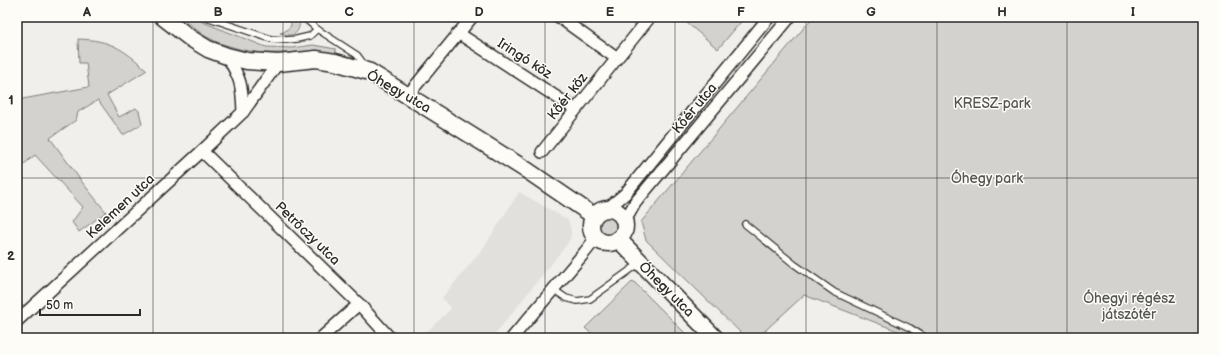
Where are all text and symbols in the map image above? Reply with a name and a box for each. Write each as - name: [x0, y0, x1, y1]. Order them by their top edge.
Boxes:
- text: A: [82, 4, 91, 20]
- text: B: [213, 4, 223, 20]
- text: C: [344, 4, 354, 20]
- text: D: [474, 4, 484, 20]
- text: E: [606, 4, 615, 20]
- text: F: [737, 4, 745, 20]
- text: G: [866, 4, 876, 20]
- text: H: [997, 4, 1007, 20]
- text: I: [1131, 4, 1135, 20]
- street label: Iringó köz: [494, 35, 555, 82]
- street label: Óhegy utca: [364, 65, 434, 117]
- street label: Kőér köz: [544, 69, 591, 123]
- street label: Kőér utca: [668, 79, 721, 137]
- text: 1: [8, 92, 14, 108]
- park label: KRESZ-park: [953, 95, 1031, 112]
- park label: Óhegy park: [951, 169, 1023, 187]
- street label: Kelemen utca: [83, 170, 158, 242]
- street label: Petrőczy utca: [272, 198, 344, 269]
- text: 2: [7, 248, 15, 264]
- street label: Óhegy utca: [635, 257, 699, 321]
- park label: Óhegyi régész játszótér: [1083, 289, 1175, 323]
- scale bar: [40, 291, 140, 317]
- text: 50 m: [46, 298, 73, 313]

